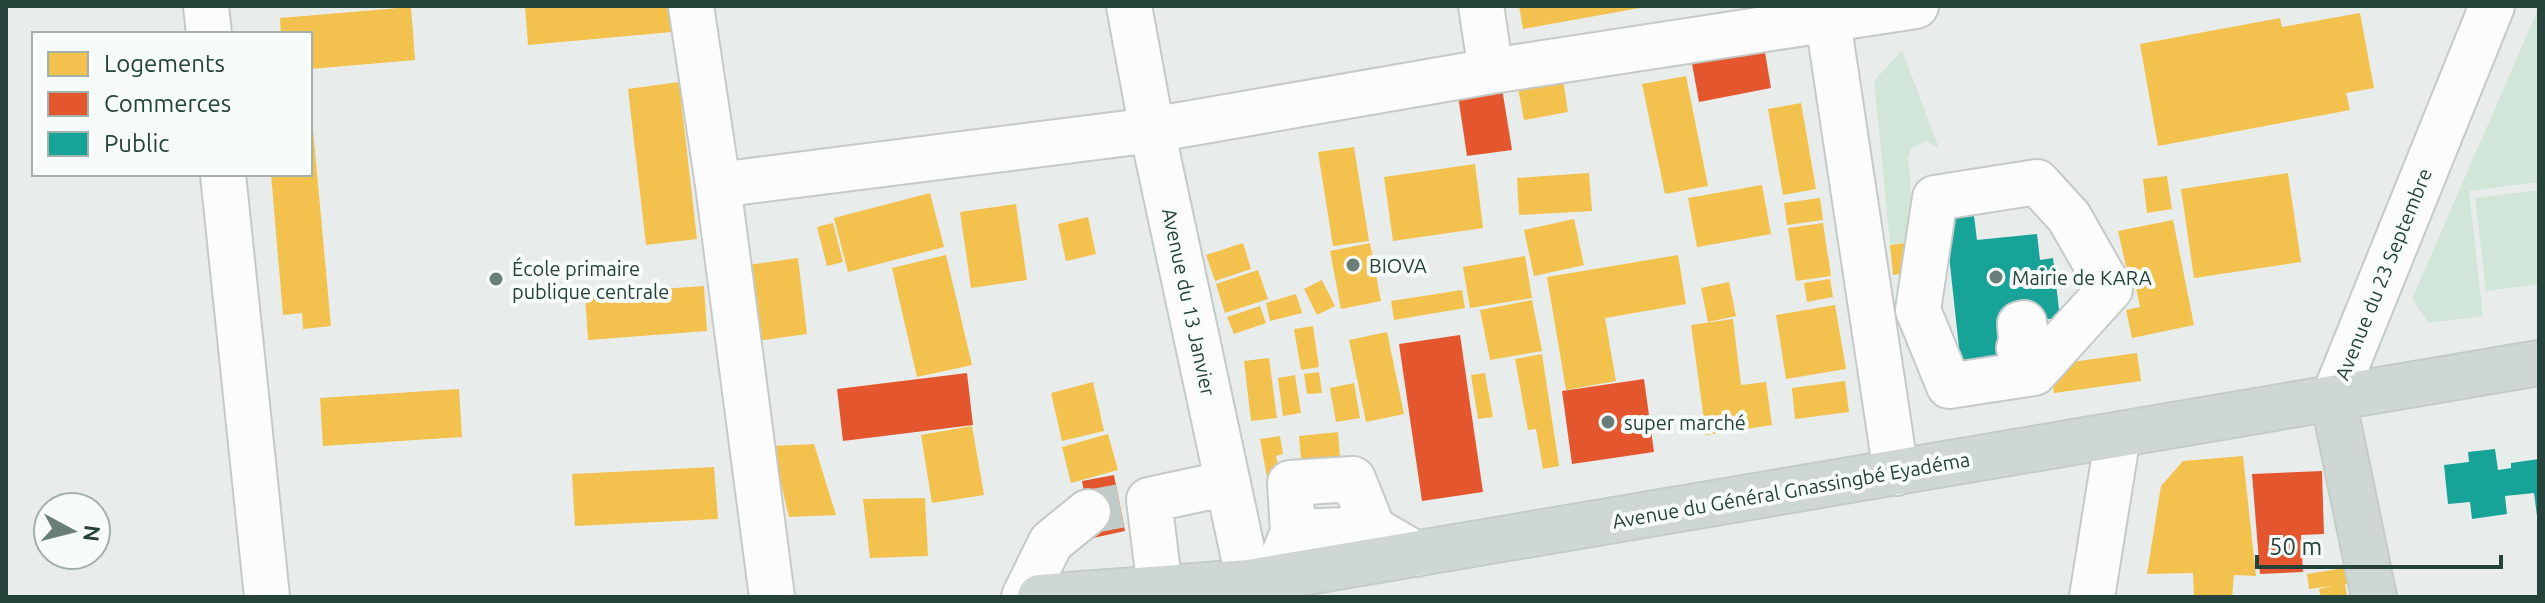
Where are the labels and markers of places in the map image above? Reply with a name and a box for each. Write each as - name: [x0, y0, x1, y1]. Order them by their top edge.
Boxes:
- place label: BIOVA: [1369, 254, 1427, 277]
- marker: BIOVA: [1344, 256, 1362, 274]
- place label: École primaire publique centrale: [512, 257, 669, 303]
- place label: Mairie de KARA: [2012, 266, 2152, 289]
- marker: Mairie de KARA: [1987, 268, 2005, 286]
- marker: École primaire publique centrale: [487, 270, 505, 288]
- place label: super marché: [1624, 411, 1746, 434]
- marker: super marché: [1599, 413, 1617, 431]

